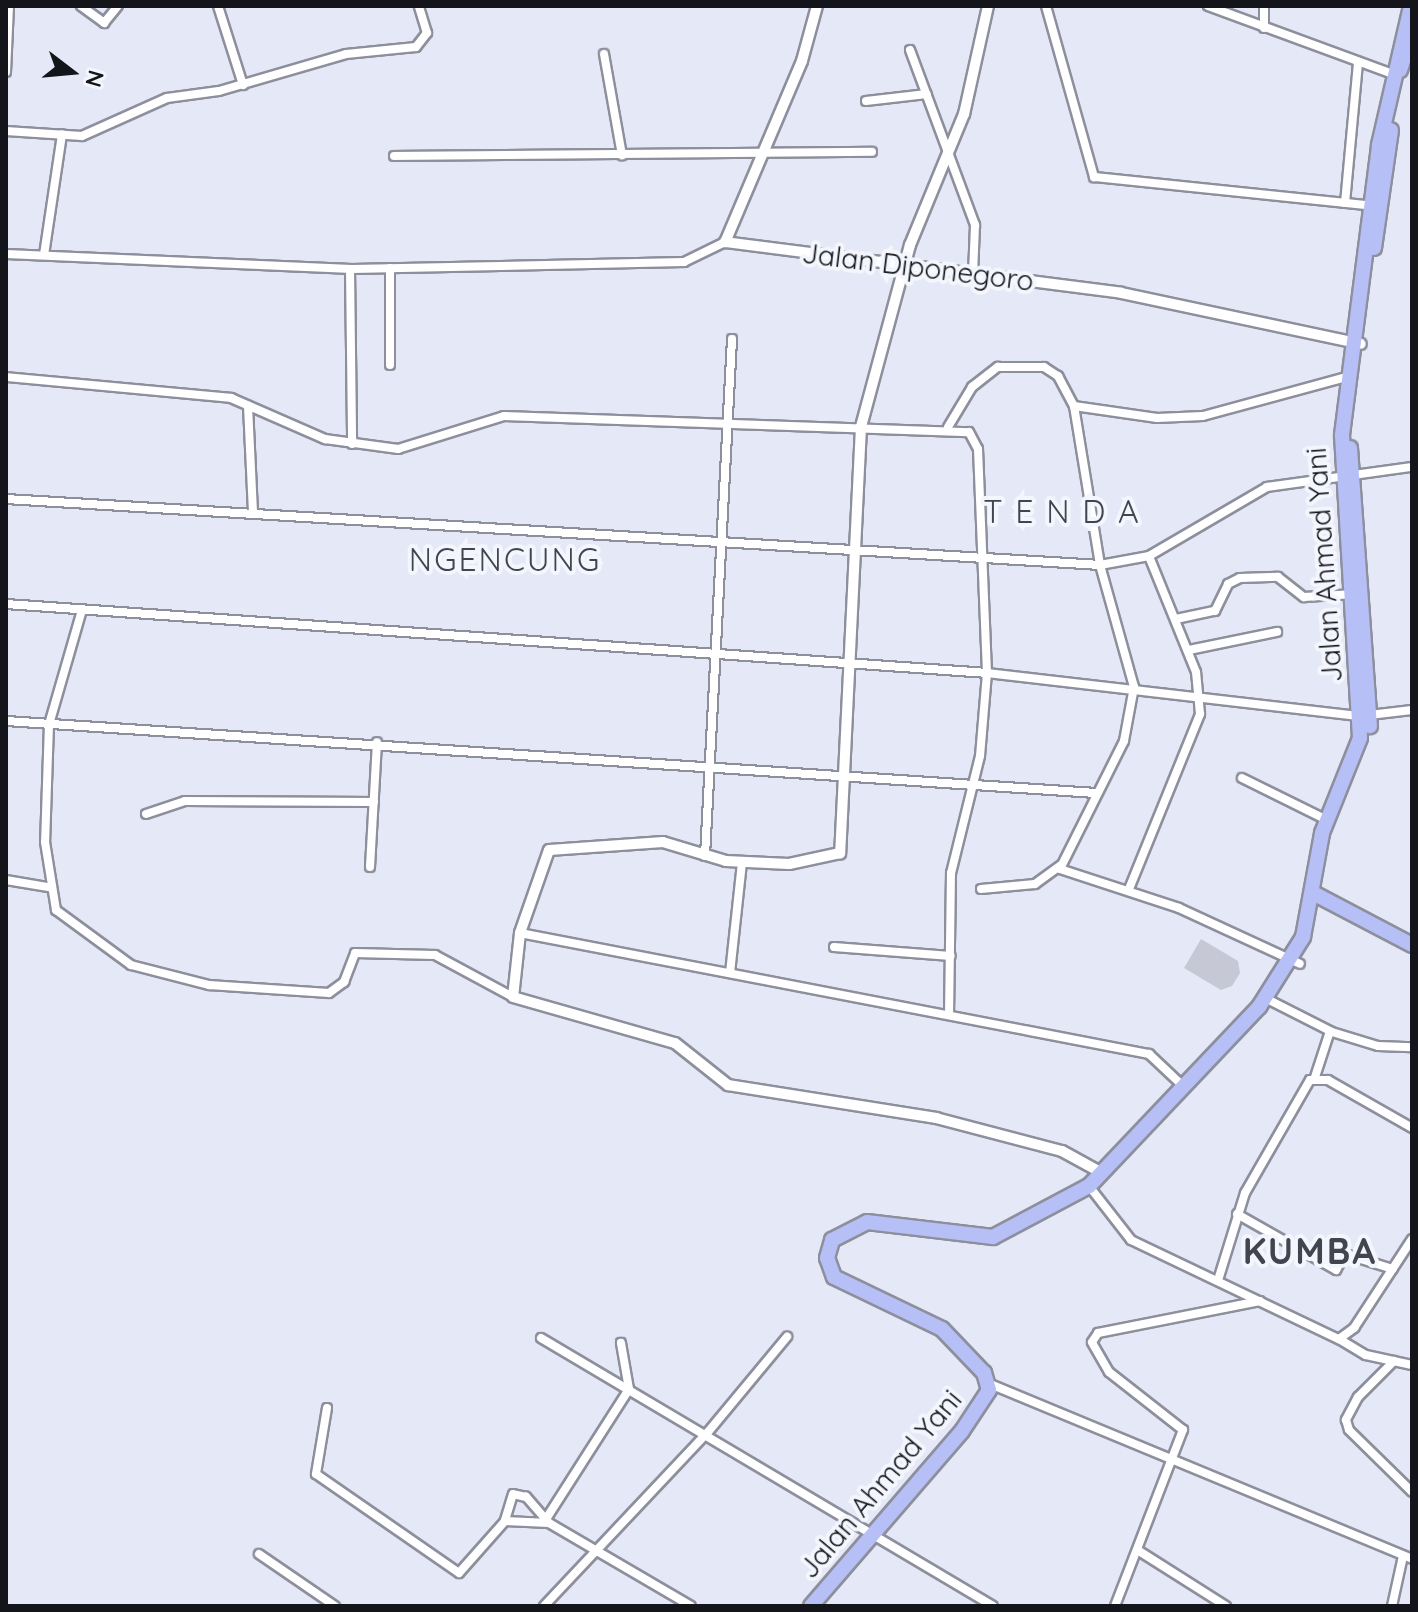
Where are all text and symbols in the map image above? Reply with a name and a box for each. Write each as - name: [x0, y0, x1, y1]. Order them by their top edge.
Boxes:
- north arrow: [32, 32, 112, 112]
- text: N: [79, 67, 111, 90]
- street label: Jalan Diponegoro: [800, 236, 1036, 298]
- street label: Jalan Ahmad Yani: [1299, 446, 1349, 684]
- district label: T E N D A: [983, 492, 1141, 530]
- district label: NGENCUNG: [409, 540, 601, 578]
- district label: KUMBA: [1243, 1229, 1377, 1273]
- street label: Jalan Ahmad Yani: [792, 1383, 968, 1585]

